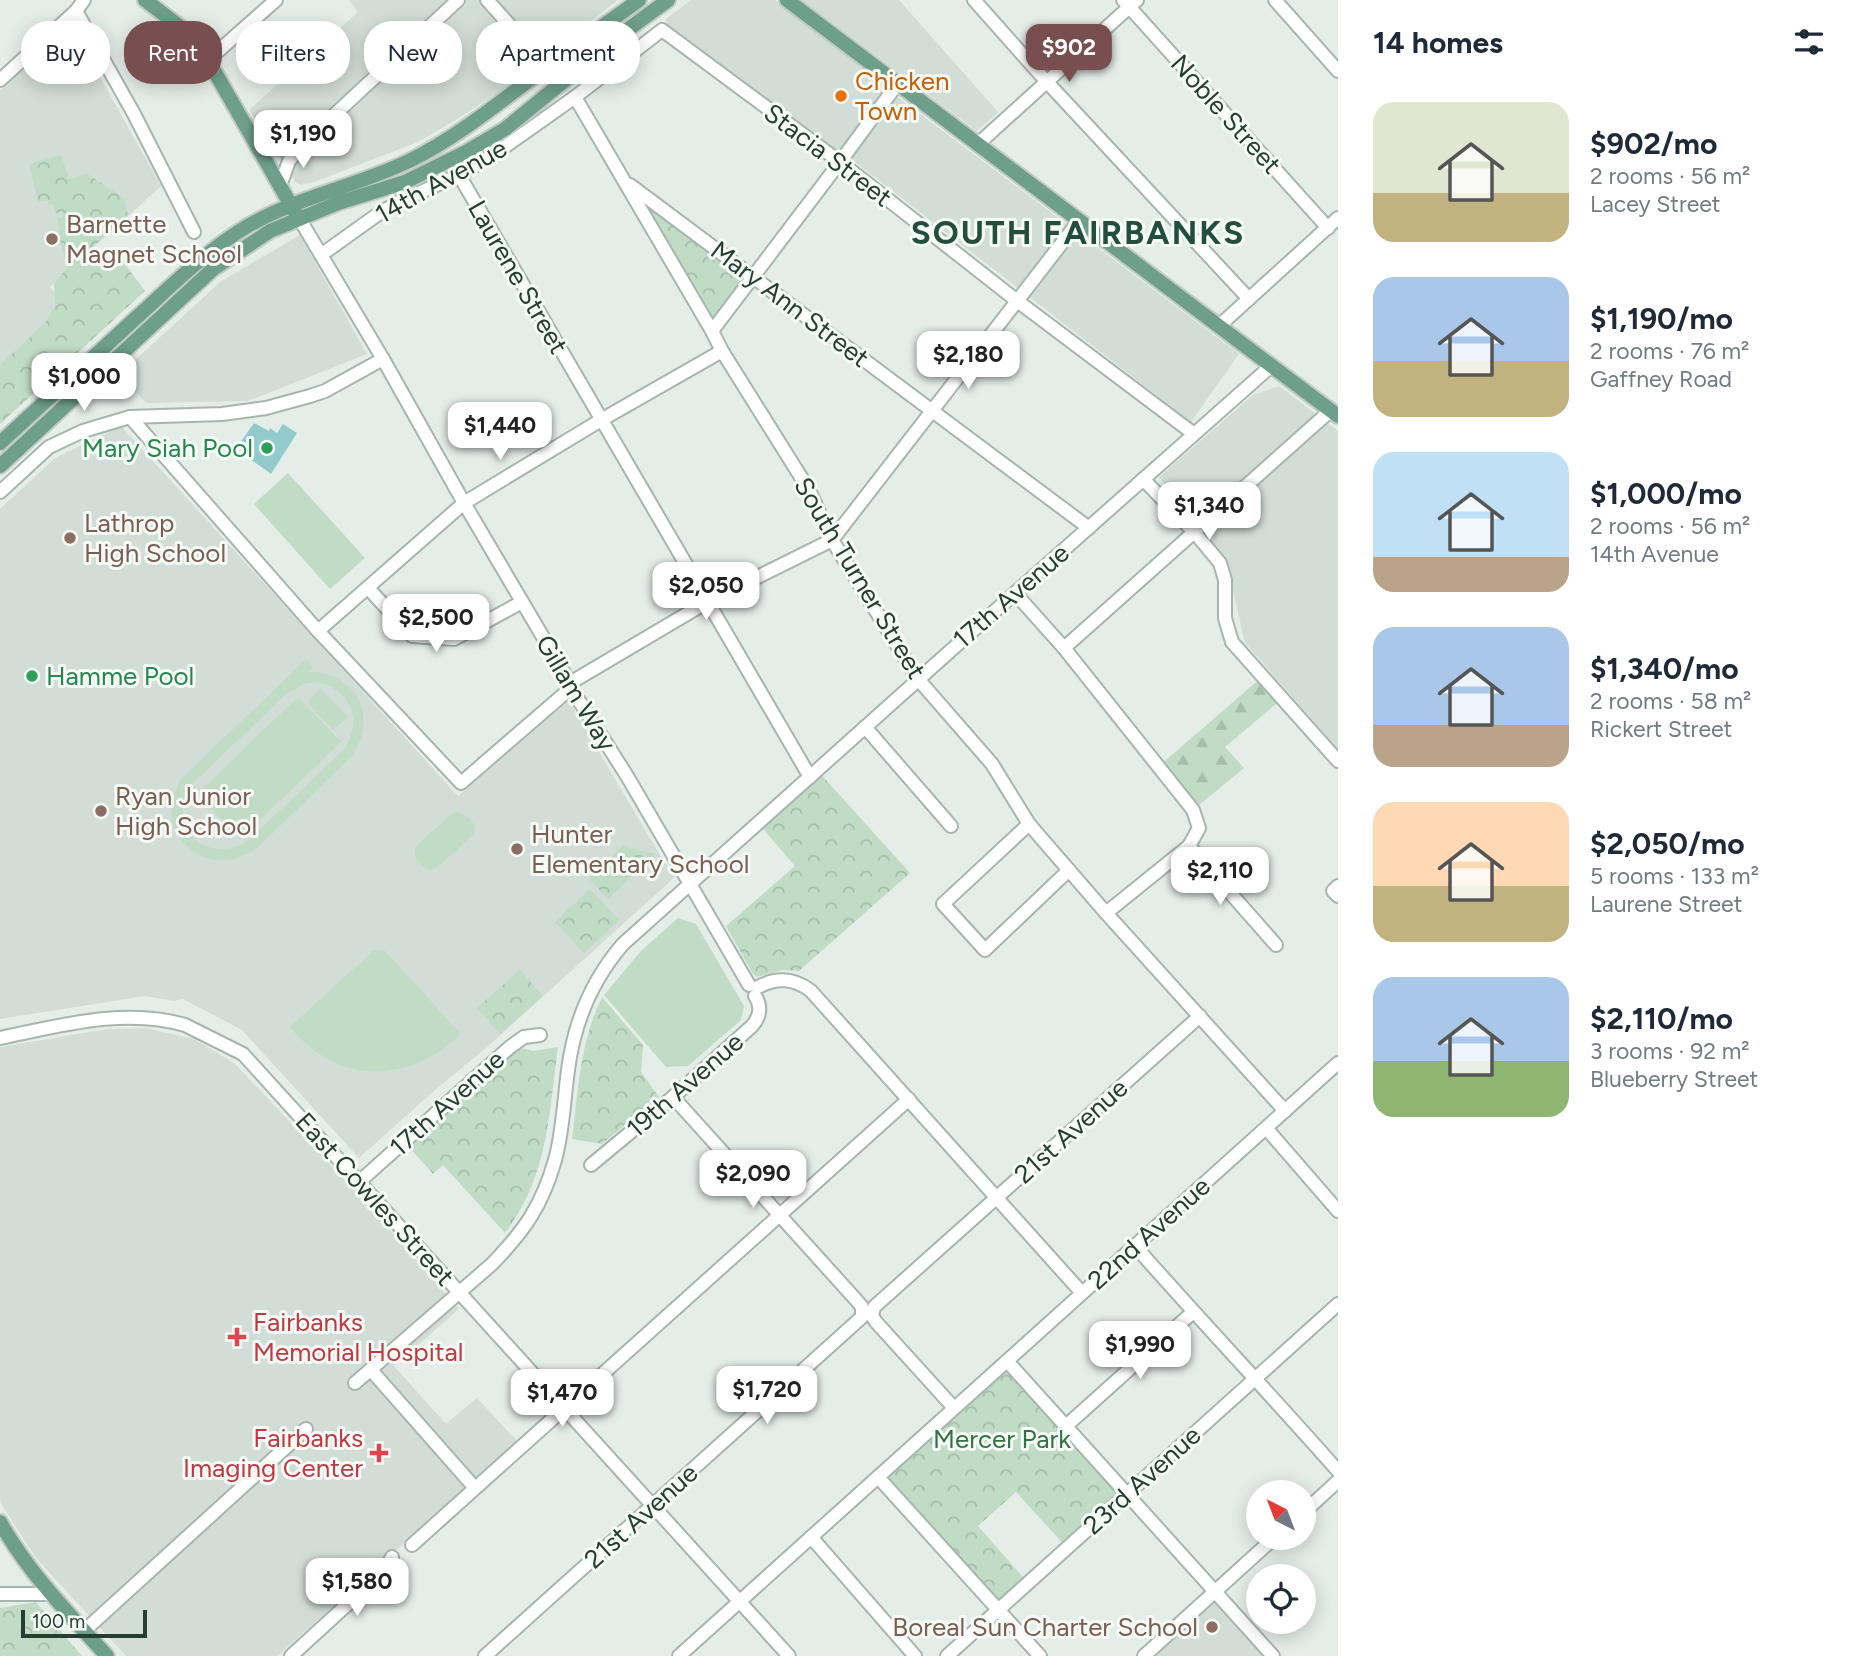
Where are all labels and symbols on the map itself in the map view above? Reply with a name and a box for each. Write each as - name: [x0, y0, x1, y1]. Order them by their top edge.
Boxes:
- pin: $902: [1028, 24, 1110, 84]
- street label: Noble Street: [1164, 48, 1288, 180]
- place label: Chicken Town: [855, 65, 949, 127]
- marker: Chicken Town: [833, 88, 849, 104]
- street label: Stacia Street: [758, 97, 898, 213]
- pin: $1,190: [246, 110, 360, 170]
- street label: 14th Avenue: [370, 132, 512, 230]
- street label: Laurene Street: [461, 194, 575, 360]
- place label: Barnette Magnet School: [66, 208, 242, 270]
- district label: SOUTH FAIRBANKS: [911, 213, 1245, 252]
- marker: Barnette Magnet School: [44, 231, 60, 247]
- street label: Mary Ann Street: [705, 234, 876, 374]
- pin: $2,180: [911, 332, 1025, 391]
- pin: $1,000: [27, 354, 141, 413]
- pin: $1,440: [443, 402, 557, 462]
- place label: Mary Siah Pool: [82, 432, 253, 464]
- marker: Mary Siah Pool: [259, 440, 275, 456]
- street label: South Turner Street: [787, 471, 933, 685]
- pin: $1,340: [1152, 482, 1266, 542]
- place label: Lathrop High School: [84, 507, 226, 569]
- marker: Lathrop High School: [62, 530, 78, 546]
- street label: 17th Avenue: [946, 537, 1076, 655]
- pin: $2,050: [649, 562, 763, 622]
- pin: $2,500: [379, 594, 493, 654]
- street label: Gillam Way: [529, 629, 623, 757]
- place label: Hamme Pool: [46, 660, 194, 692]
- marker: Hamme Pool: [24, 668, 40, 684]
- place label: Ryan Junior High School: [115, 780, 257, 842]
- marker: Ryan Junior High School: [93, 803, 109, 819]
- place label: Hunter Elementary School: [531, 818, 749, 880]
- marker: Hunter Elementary School: [509, 841, 525, 857]
- pin: $2,110: [1163, 848, 1277, 907]
- street label: 19th Avenue: [620, 1026, 750, 1144]
- street label: 17th Avenue: [383, 1043, 511, 1163]
- street label: 21st Avenue: [1008, 1072, 1134, 1190]
- street label: East Cowles Street: [289, 1106, 461, 1292]
- pin: $2,090: [696, 1150, 810, 1210]
- street label: 22nd Avenue: [1081, 1170, 1217, 1296]
- place label: Fairbanks Memorial Hospital: [253, 1306, 463, 1368]
- pin: $1,990: [1083, 1322, 1197, 1381]
- marker: Fairbanks Memorial Hospital: [227, 1327, 247, 1347]
- pin: $1,720: [710, 1366, 824, 1426]
- pin: $1,470: [505, 1370, 619, 1429]
- street label: 23rd Avenue: [1077, 1419, 1207, 1541]
- place label: Fairbanks Imaging Center: [183, 1422, 363, 1484]
- park label: Mercer Park: [933, 1423, 1071, 1455]
- marker: Fairbanks Imaging Center: [369, 1443, 389, 1463]
- street label: 21st Avenue: [578, 1457, 704, 1575]
- north arrow: [1246, 1480, 1316, 1550]
- pin: $1,580: [300, 1558, 414, 1618]
- scale bar: [21, 1607, 147, 1639]
- place label: Boreal Sun Charter School: [892, 1611, 1198, 1643]
- marker: Boreal Sun Charter School: [1204, 1619, 1220, 1635]

